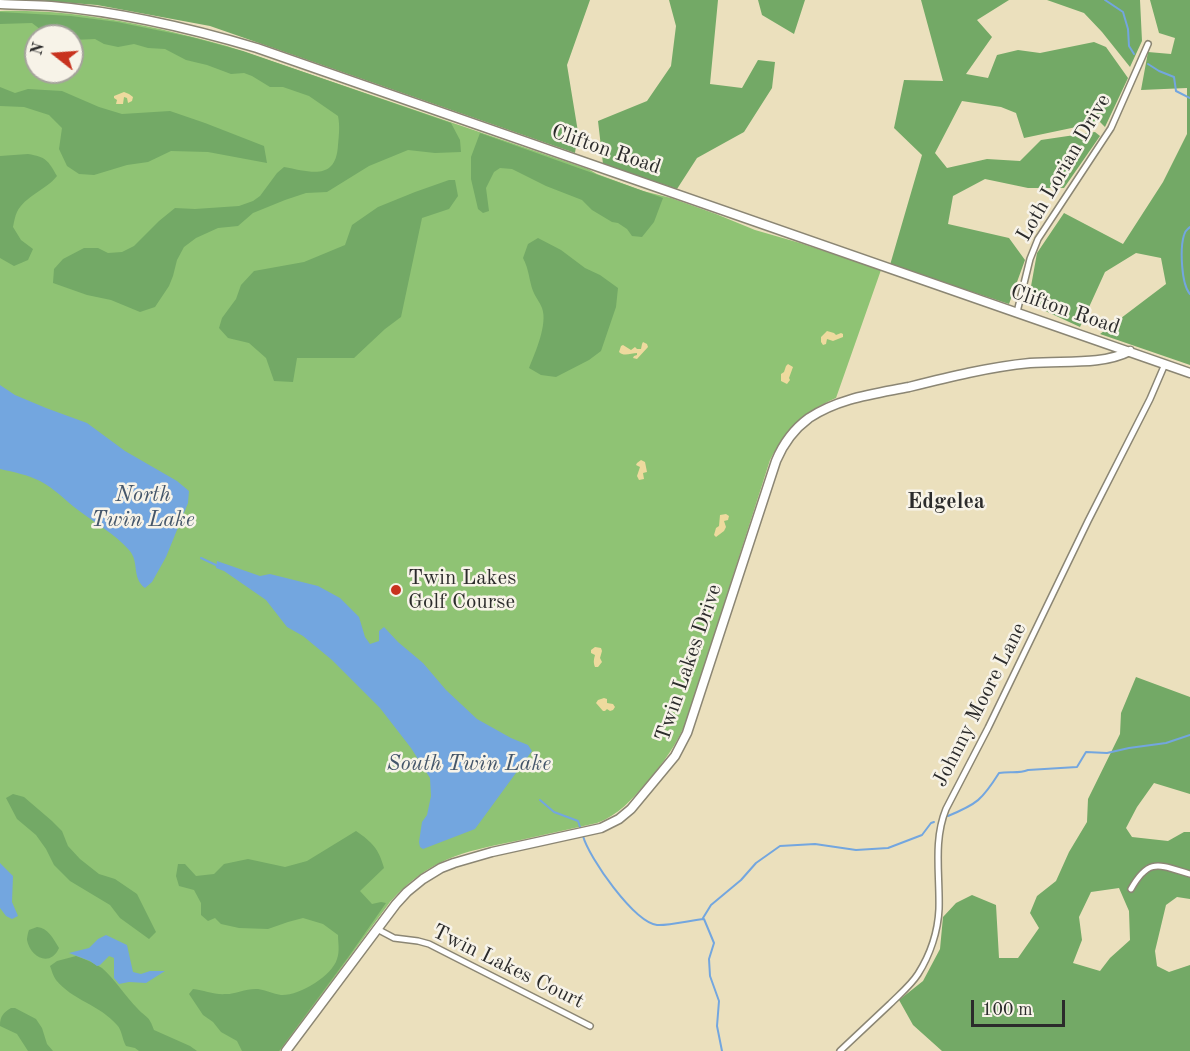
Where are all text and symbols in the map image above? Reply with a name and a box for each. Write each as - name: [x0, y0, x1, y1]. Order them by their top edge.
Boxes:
- north arrow: [24, 24, 84, 84]
- text: N: [29, 41, 48, 58]
- street label: Loth Lorian Drive: [1012, 90, 1116, 246]
- street label: Clifton Road: [548, 120, 664, 180]
- street label: Clifton Road: [1007, 280, 1123, 340]
- water label: North Twin Lake: [91, 482, 195, 534]
- district label: Edgelea: [907, 489, 985, 515]
- place label: Twin Lakes Golf Course: [408, 565, 516, 615]
- street label: Twin Lakes Drive: [650, 581, 728, 745]
- marker: Twin Lakes Golf Course: [389, 583, 403, 597]
- street label: Johnny Moore Lane: [928, 619, 1032, 791]
- water label: South Twin Lake: [387, 751, 551, 777]
- street label: Twin Lakes Court: [428, 919, 588, 1015]
- scale bar: [974, 988, 1068, 1026]
- text: 100 m: [982, 1001, 1033, 1019]

